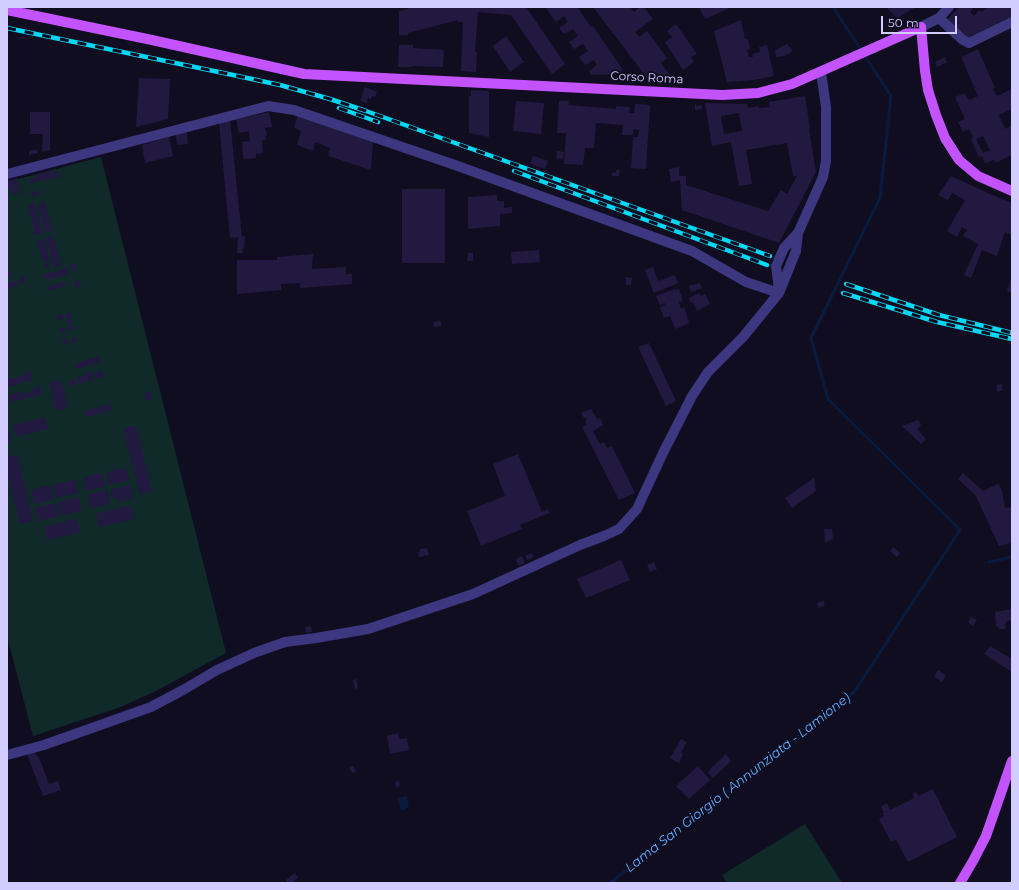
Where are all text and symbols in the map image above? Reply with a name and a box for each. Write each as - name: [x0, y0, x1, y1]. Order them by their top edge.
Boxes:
- scale bar: [883, 8, 959, 34]
- text: 50 m: [888, 15, 919, 30]
- street label: Corso Roma: [610, 69, 684, 87]
- water label: Lama San Giorgio ( Annunziata - Lamione): [622, 690, 854, 876]

